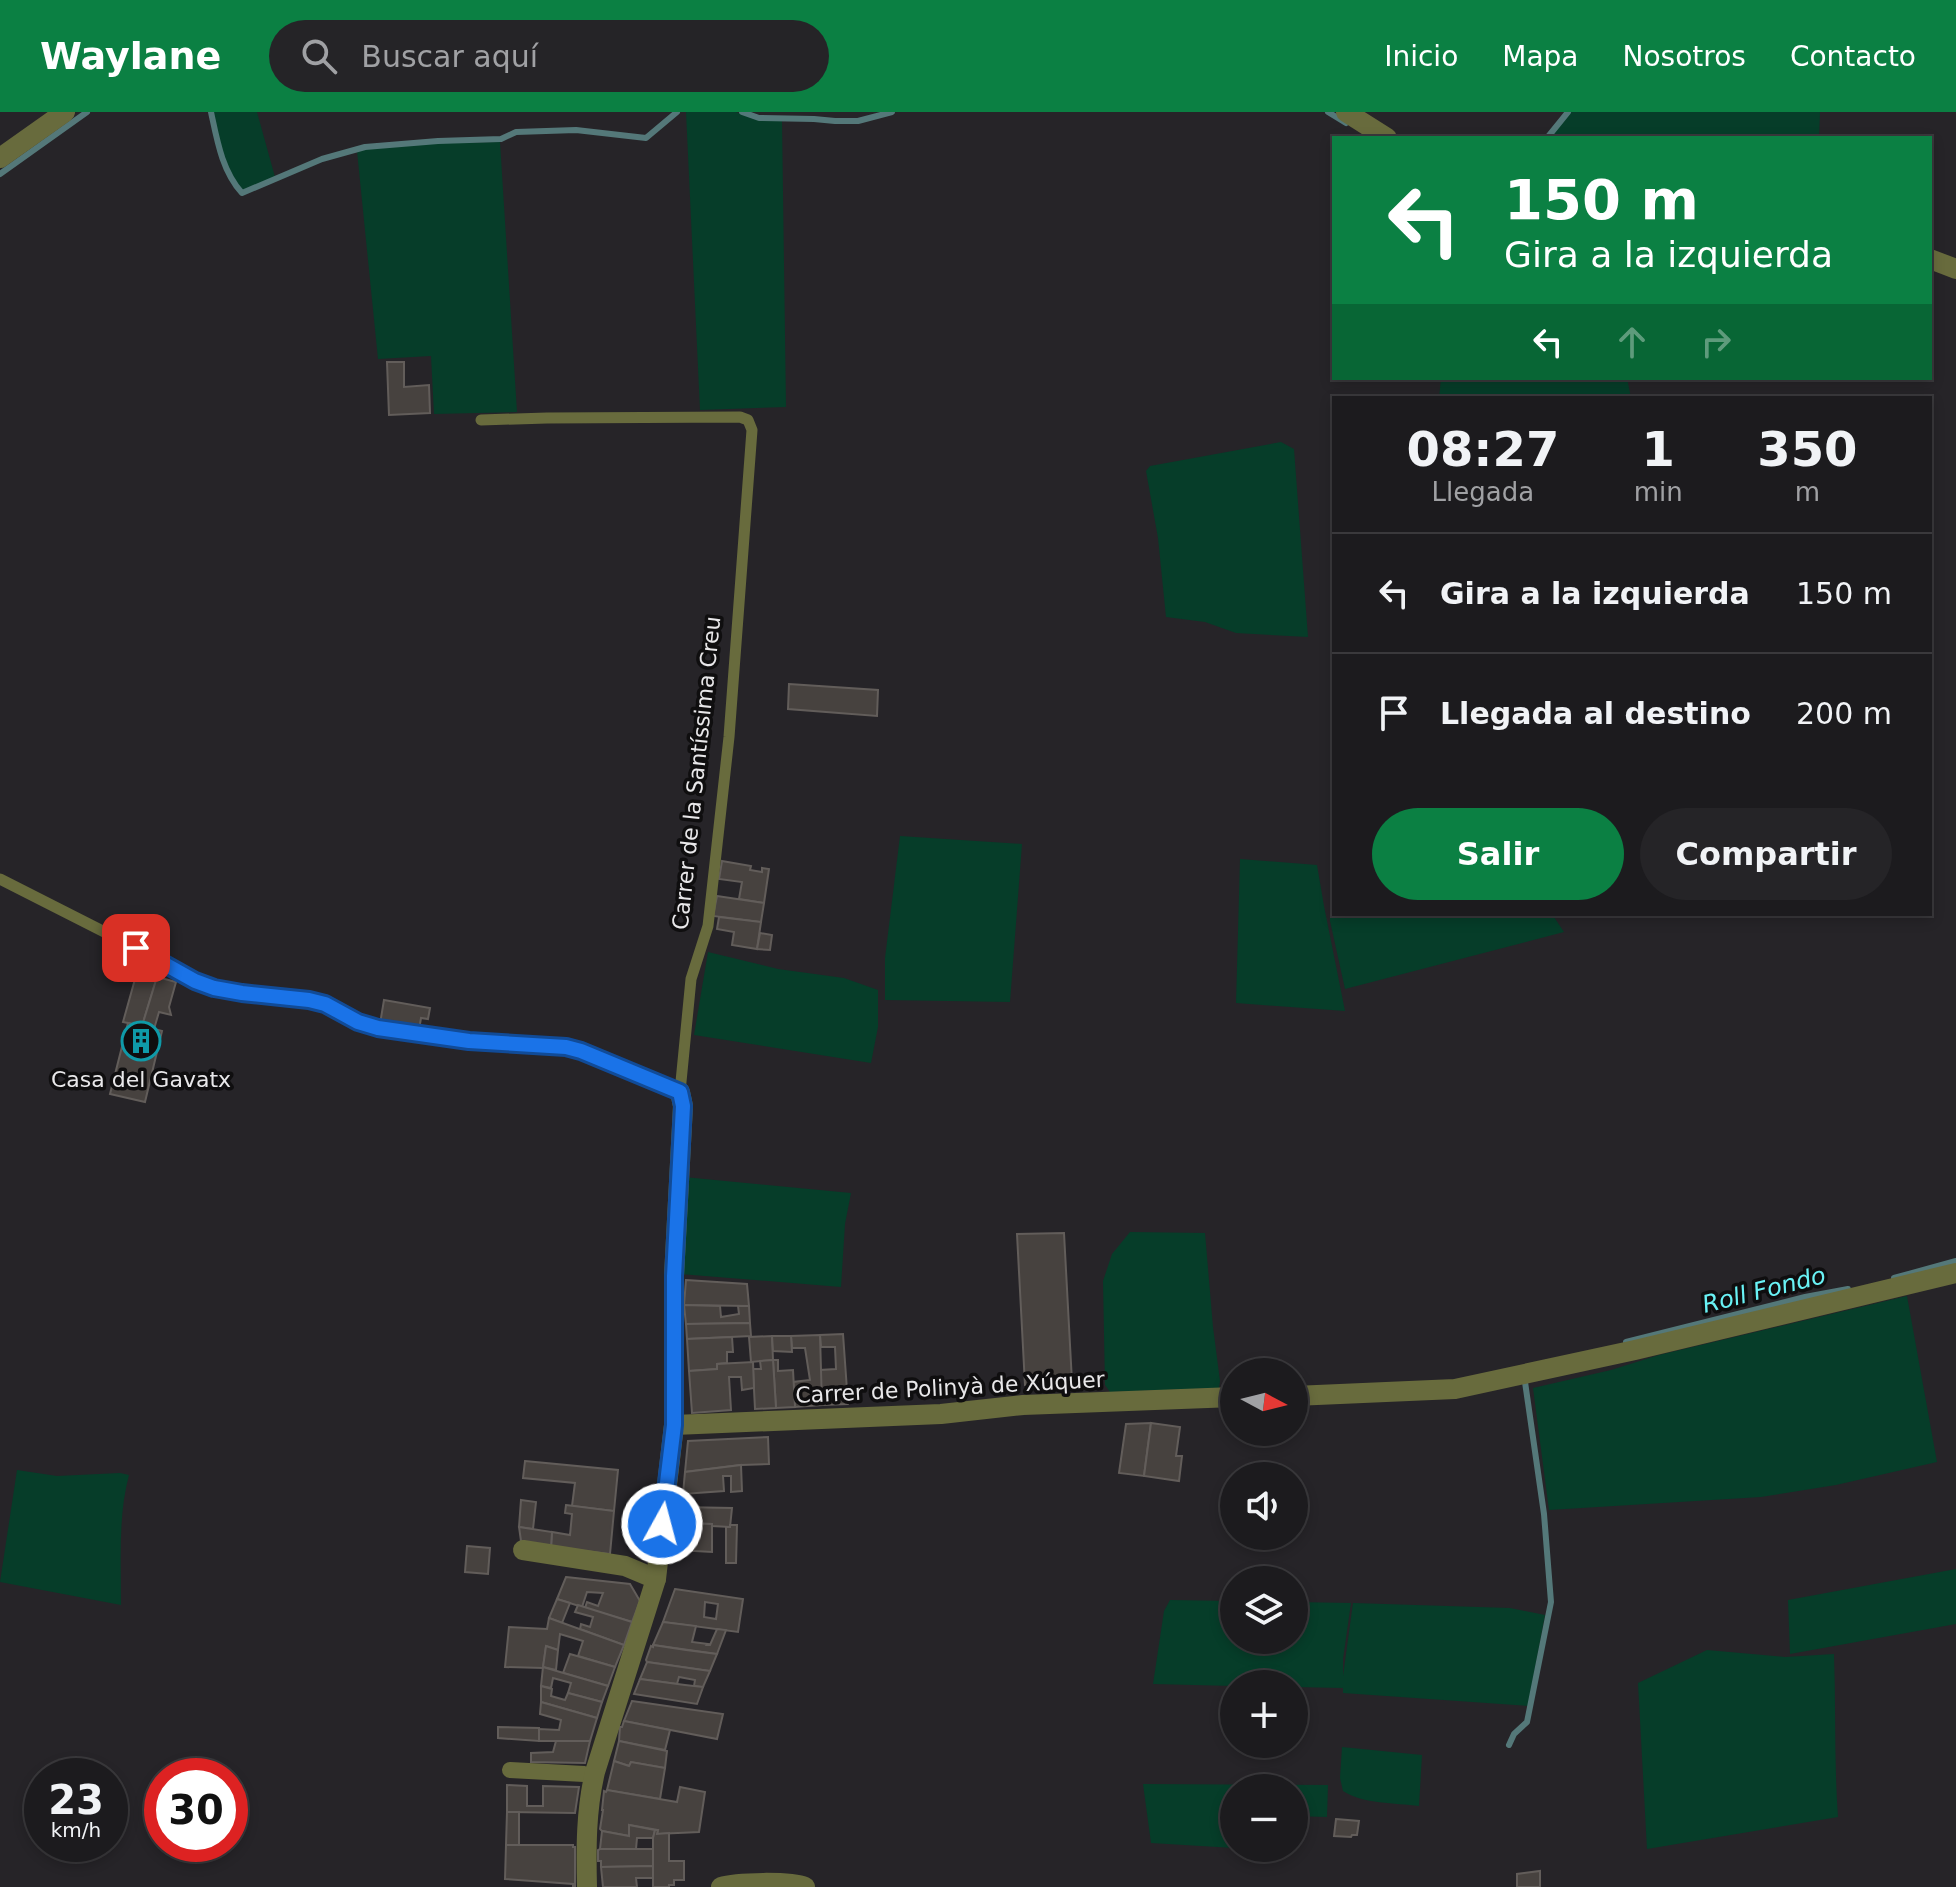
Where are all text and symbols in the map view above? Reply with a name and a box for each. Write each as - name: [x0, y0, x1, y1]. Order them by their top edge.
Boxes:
- search box: [269, 20, 829, 92]
- text: Waylane: [40, 34, 221, 78]
- icon: search: [297, 34, 341, 78]
- text: Buscar aquí: [361, 39, 538, 74]
- text: Inicio: [1384, 40, 1458, 73]
- text: Mapa: [1502, 40, 1579, 73]
- text: Nosotros: [1623, 40, 1746, 73]
- text: Contacto: [1790, 40, 1916, 73]
- text: 150 m: [1504, 167, 1699, 232]
- icon: left: [1372, 168, 1476, 272]
- text: Gira a la izquierda: [1504, 234, 1833, 275]
- icon: left: [1526, 320, 1570, 364]
- icon: ahead: [1610, 320, 1654, 364]
- icon: right: [1694, 320, 1738, 364]
- text: 08:27: [1406, 421, 1559, 477]
- text: 1: [1642, 421, 1675, 477]
- text: 350: [1757, 421, 1857, 477]
- text: Llegada: [1432, 477, 1534, 507]
- text: min: [1634, 477, 1683, 507]
- text: m: [1795, 477, 1820, 507]
- icon: left: [1372, 571, 1416, 615]
- text: Gira a la izquierda: [1440, 576, 1750, 611]
- text: 150 m: [1796, 576, 1892, 611]
- street label: Carrer de la Santíssima Creu: [668, 615, 725, 931]
- icon: arrive: [1372, 691, 1416, 735]
- text: Llegada al destino: [1440, 696, 1751, 731]
- text: 200 m: [1796, 696, 1892, 731]
- button: Salir: [1372, 808, 1624, 900]
- button: Compartir: [1640, 808, 1892, 900]
- pin: [102, 914, 170, 982]
- icon: arrive: [114, 926, 158, 970]
- building icon: Casa del Gavatx: [120, 1020, 162, 1062]
- place label: Casa del Gavatx: [51, 1067, 231, 1092]
- water label: Roll Fondo: [1700, 1261, 1828, 1319]
- north arrow: [1220, 1358, 1308, 1446]
- map controls: [1220, 1358, 1308, 1862]
- street label: Carrer de Polinyà de Xúquer: [795, 1367, 1106, 1408]
- button: sound: [1220, 1462, 1308, 1550]
- position arrow: [620, 1482, 704, 1566]
- button: layers: [1220, 1566, 1308, 1654]
- button: +: [1220, 1670, 1308, 1758]
- speed limit sign: 30: [144, 1758, 248, 1862]
- button: −: [1220, 1774, 1308, 1862]
- text: 23: [48, 1777, 104, 1823]
- text: km/h: [51, 1818, 101, 1842]

